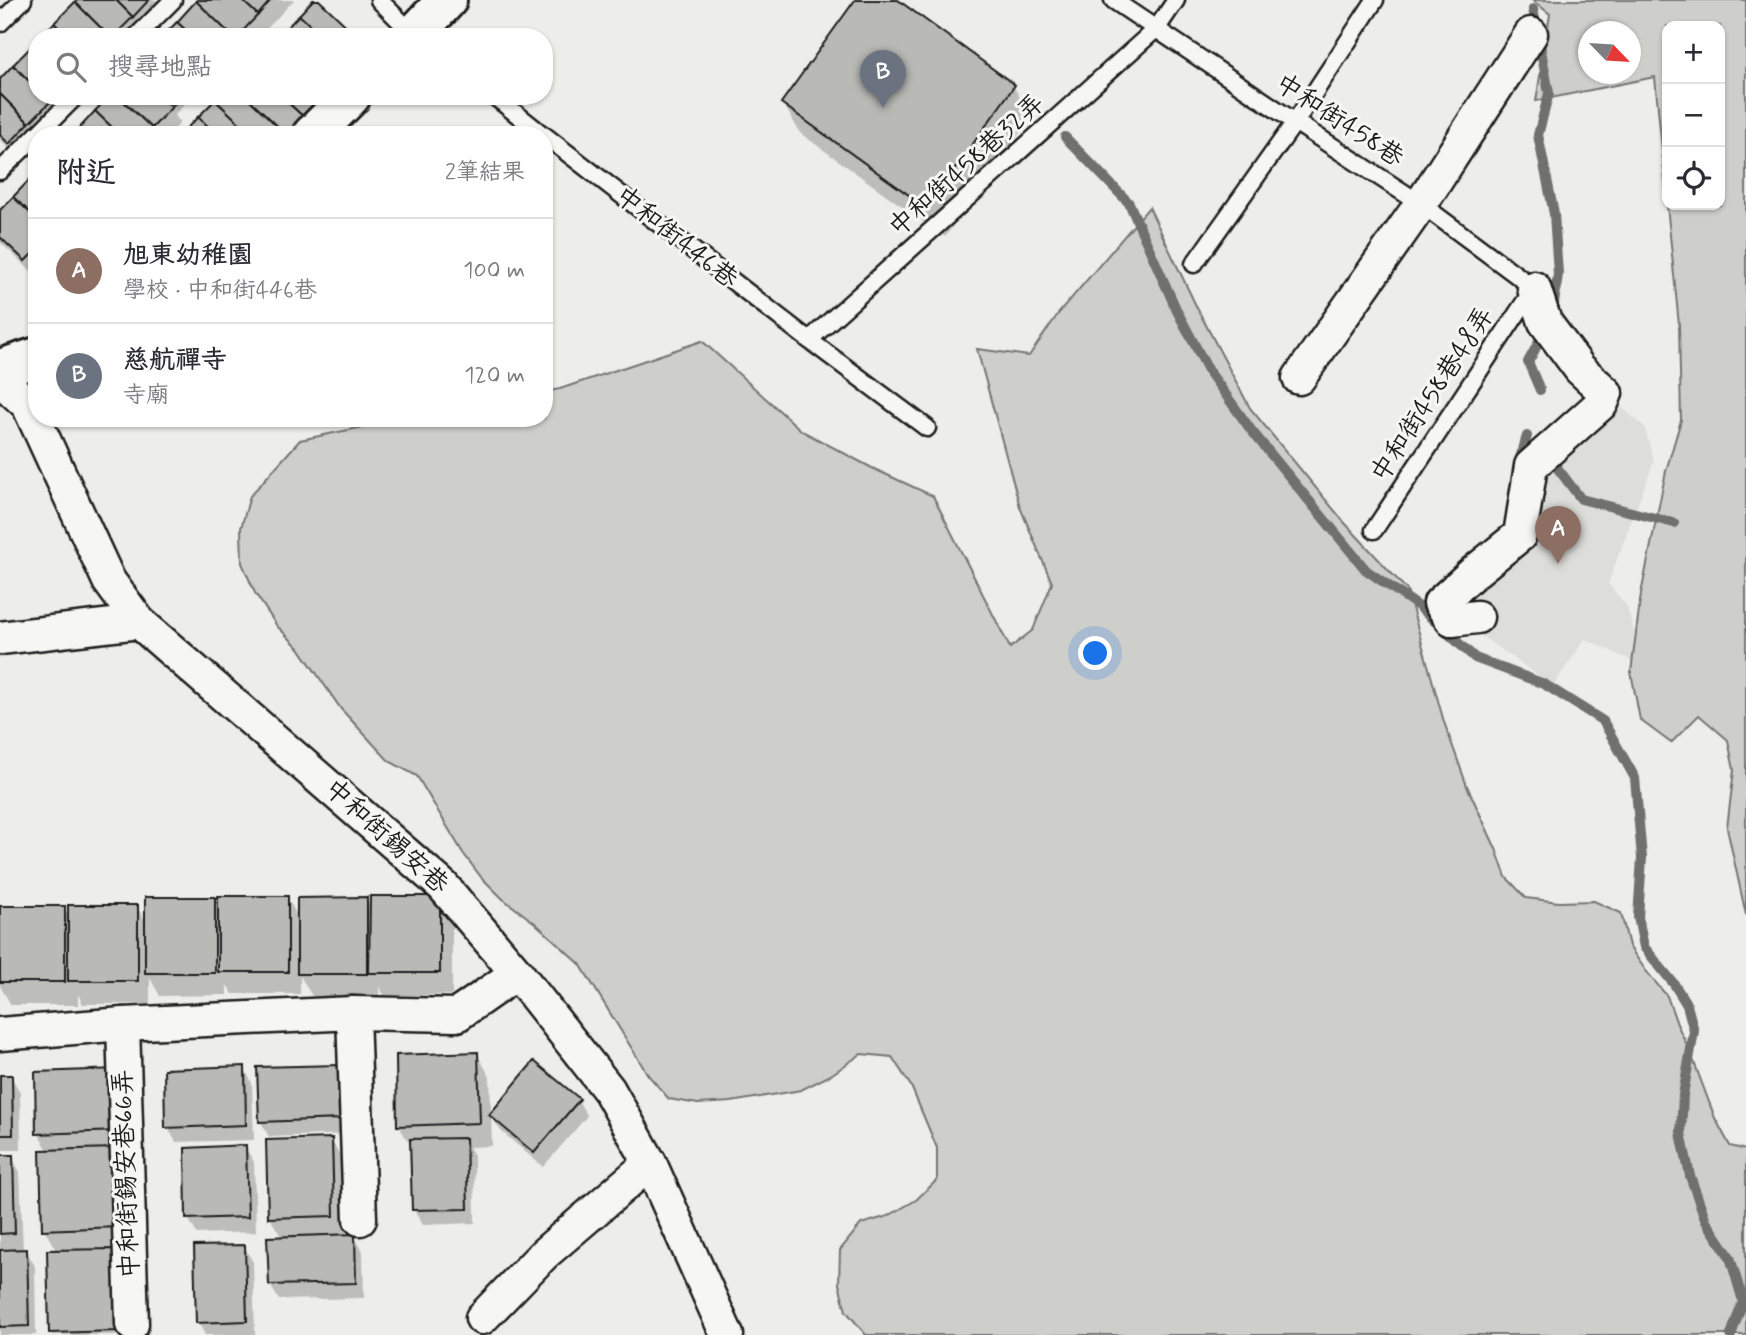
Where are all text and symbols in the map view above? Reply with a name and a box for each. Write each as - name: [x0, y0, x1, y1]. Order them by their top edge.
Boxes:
- north arrow: [1578, 21, 1641, 84]
- map controls: [1662, 21, 1725, 210]
- button: +: [1662, 21, 1725, 84]
- search box: [28, 28, 553, 105]
- icon: search: [52, 48, 90, 86]
- pin: B: [860, 50, 906, 108]
- text: 搜尋地點: [108, 51, 212, 85]
- street label: 中和街458巷: [1268, 67, 1410, 175]
- button: −: [1662, 84, 1725, 147]
- street label: 中和街458巷32弄: [882, 87, 1052, 245]
- button: locate: [1662, 147, 1725, 210]
- text: 附近: [56, 154, 116, 193]
- text: 2筆結果: [445, 158, 525, 188]
- street label: 中和街446巷: [608, 179, 744, 297]
- text: 旭東幼稚園: [123, 239, 253, 273]
- text: A: [71, 256, 87, 286]
- text: 100 m: [463, 256, 525, 286]
- text: 學校 · 中和街446巷: [123, 276, 317, 306]
- street label: 中和街458巷48弄: [1364, 301, 1502, 489]
- text: 慈航禪寺: [123, 344, 227, 378]
- text: B: [72, 361, 86, 391]
- text: 120 m: [464, 361, 525, 391]
- text: 寺廟: [123, 381, 169, 411]
- pin: A: [1535, 506, 1581, 564]
- your location: [1078, 636, 1112, 670]
- street label: 中和街錫安巷: [317, 772, 455, 902]
- street label: 中和街錫安巷66弄: [106, 1069, 148, 1279]

